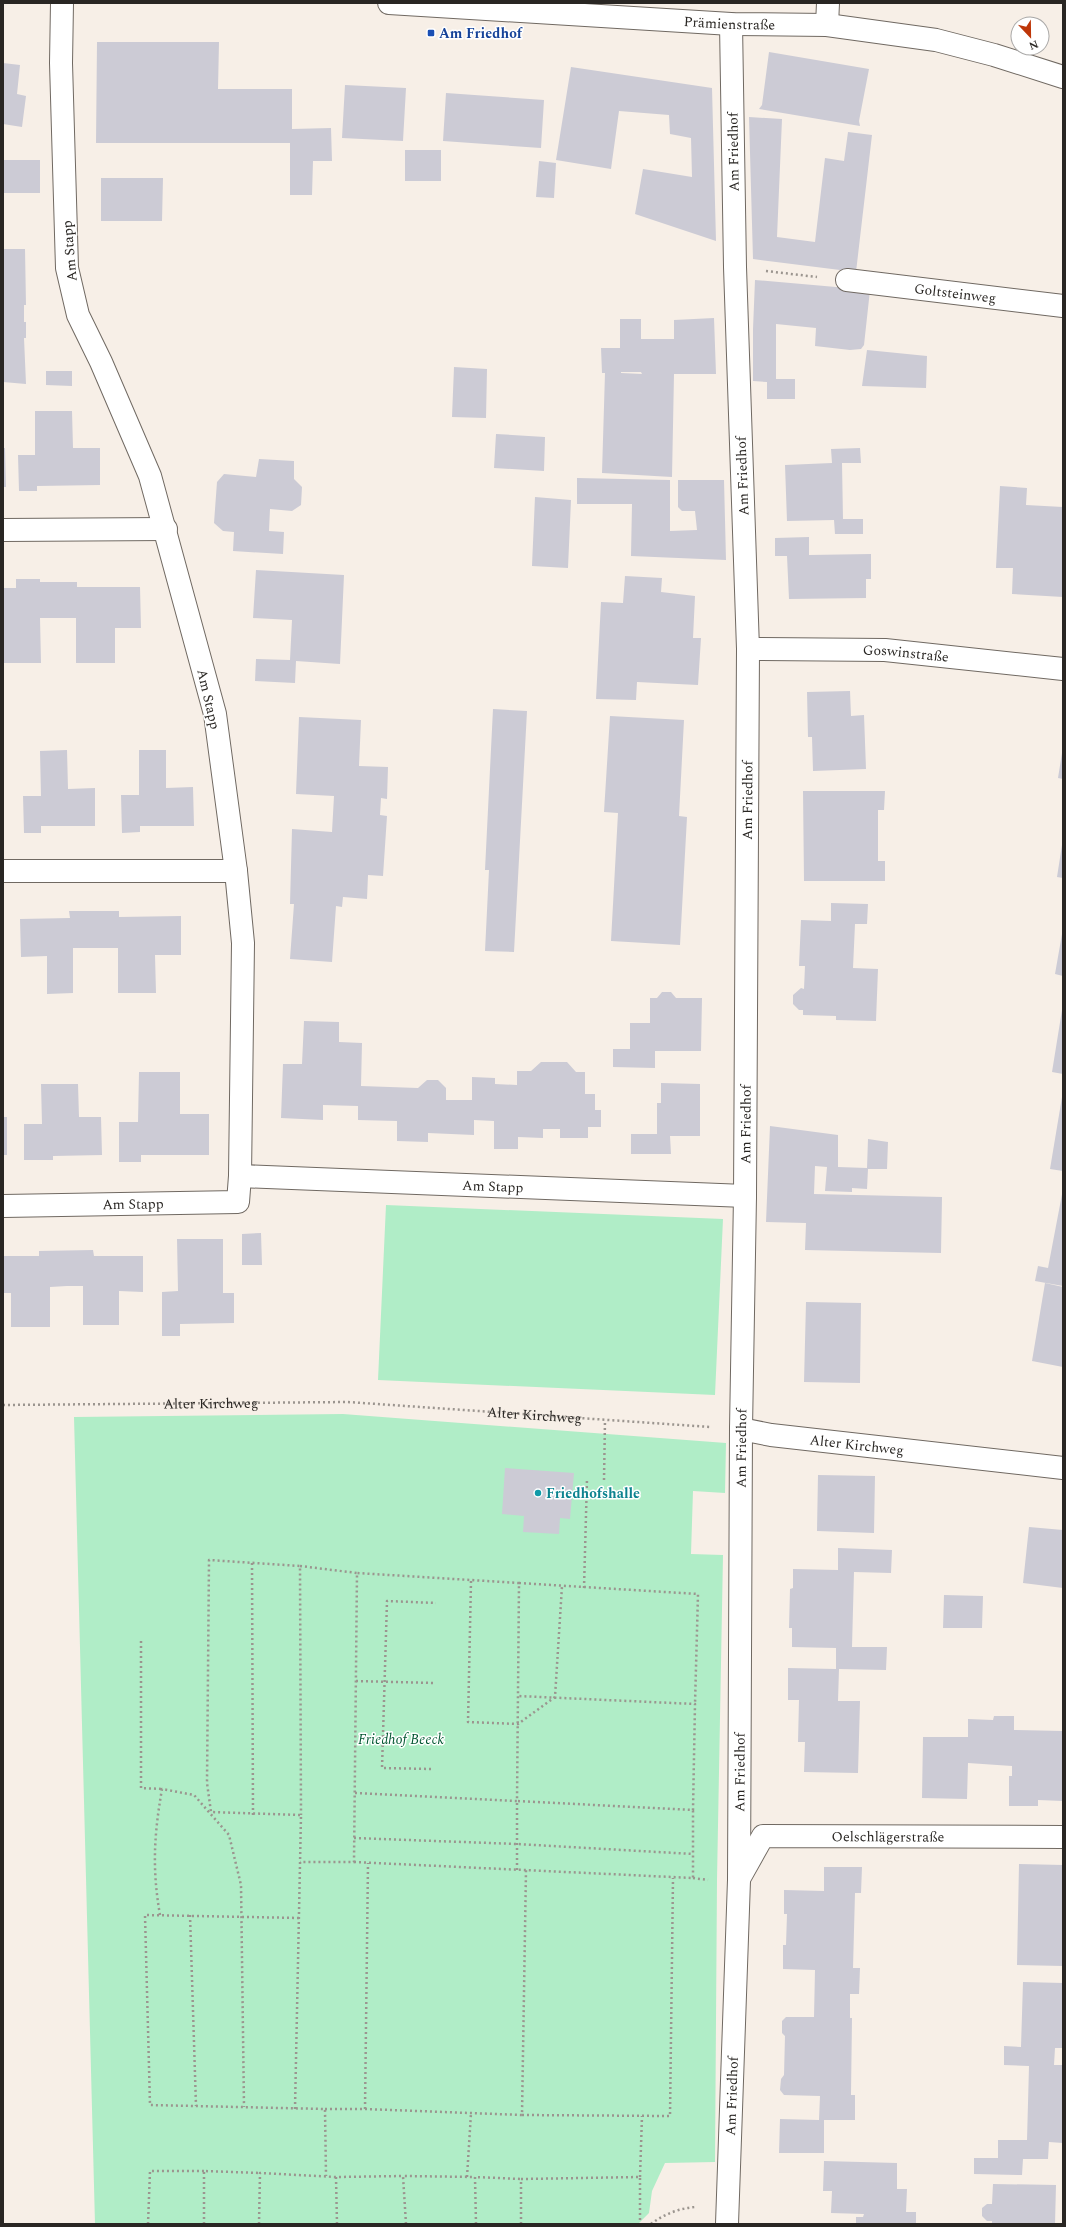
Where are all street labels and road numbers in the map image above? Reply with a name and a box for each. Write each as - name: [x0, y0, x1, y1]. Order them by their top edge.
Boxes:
- street label: Prämienstraße: [683, 11, 775, 35]
- street label: Am Friedhof: [722, 111, 745, 192]
- street label: Am Stapp: [56, 219, 83, 282]
- street label: Goltsteinweg: [913, 278, 997, 309]
- street label: Am Friedhof: [731, 435, 754, 516]
- street label: Goswinstraße: [863, 640, 950, 668]
- street label: Am Stapp: [191, 667, 226, 731]
- street label: Am Friedhof: [737, 759, 758, 840]
- street label: Am Friedhof: [735, 1083, 757, 1164]
- street label: Am Stapp: [462, 1175, 524, 1198]
- street label: Am Stapp: [102, 1193, 164, 1215]
- street label: Alter Kirchweg: [163, 1393, 259, 1415]
- street label: Alter Kirchweg: [486, 1402, 583, 1429]
- street label: Am Friedhof: [731, 1407, 752, 1488]
- street label: Alter Kirchweg: [808, 1429, 905, 1461]
- street label: Am Friedhof: [729, 1731, 751, 1812]
- street label: Oelschlägerstraße: [832, 1826, 945, 1848]
- street label: Am Friedhof: [720, 2055, 744, 2136]

